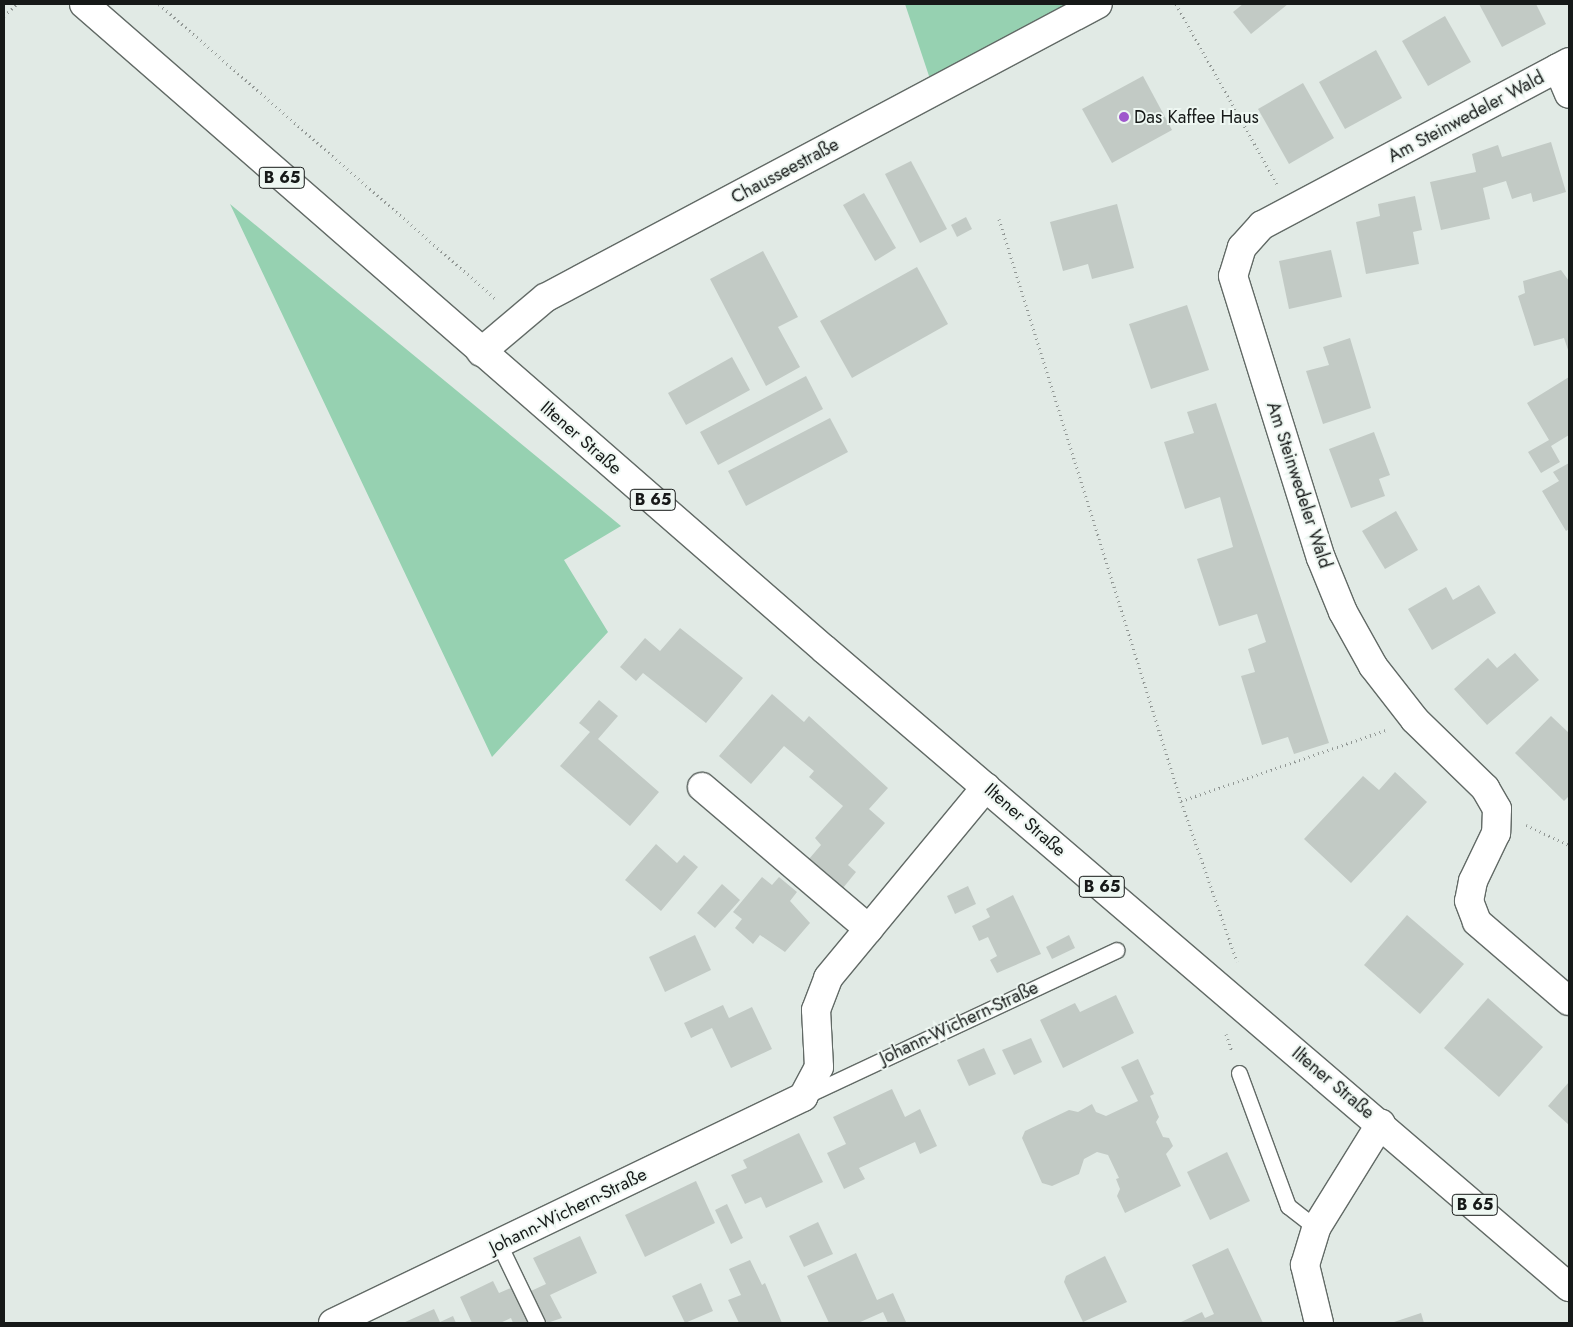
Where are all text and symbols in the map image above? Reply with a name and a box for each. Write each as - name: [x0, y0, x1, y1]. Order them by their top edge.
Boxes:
- street label: Am Steinwedeler Wald: [1384, 67, 1548, 167]
- place label: Das Kaffee Haus: [1134, 106, 1259, 128]
- marker: Das Kaffee Haus: [1118, 111, 1130, 123]
- street label: Chausseestraße: [727, 134, 843, 208]
- road number: B 65: [258, 164, 306, 192]
- street label: Iltener Straße: [536, 397, 626, 479]
- street label: Am Steinwedeler Wald: [1262, 399, 1336, 571]
- road number: B 65: [629, 486, 677, 514]
- street label: Iltener Straße: [980, 779, 1070, 861]
- road number: B 65: [1078, 874, 1126, 900]
- street label: Johann-Wichern-Straße: [876, 977, 1042, 1069]
- street label: Iltener Straße: [1287, 1042, 1379, 1124]
- street label: Johann-Wichern-Straße: [486, 1163, 650, 1259]
- road number: B 65: [1451, 1192, 1499, 1218]

